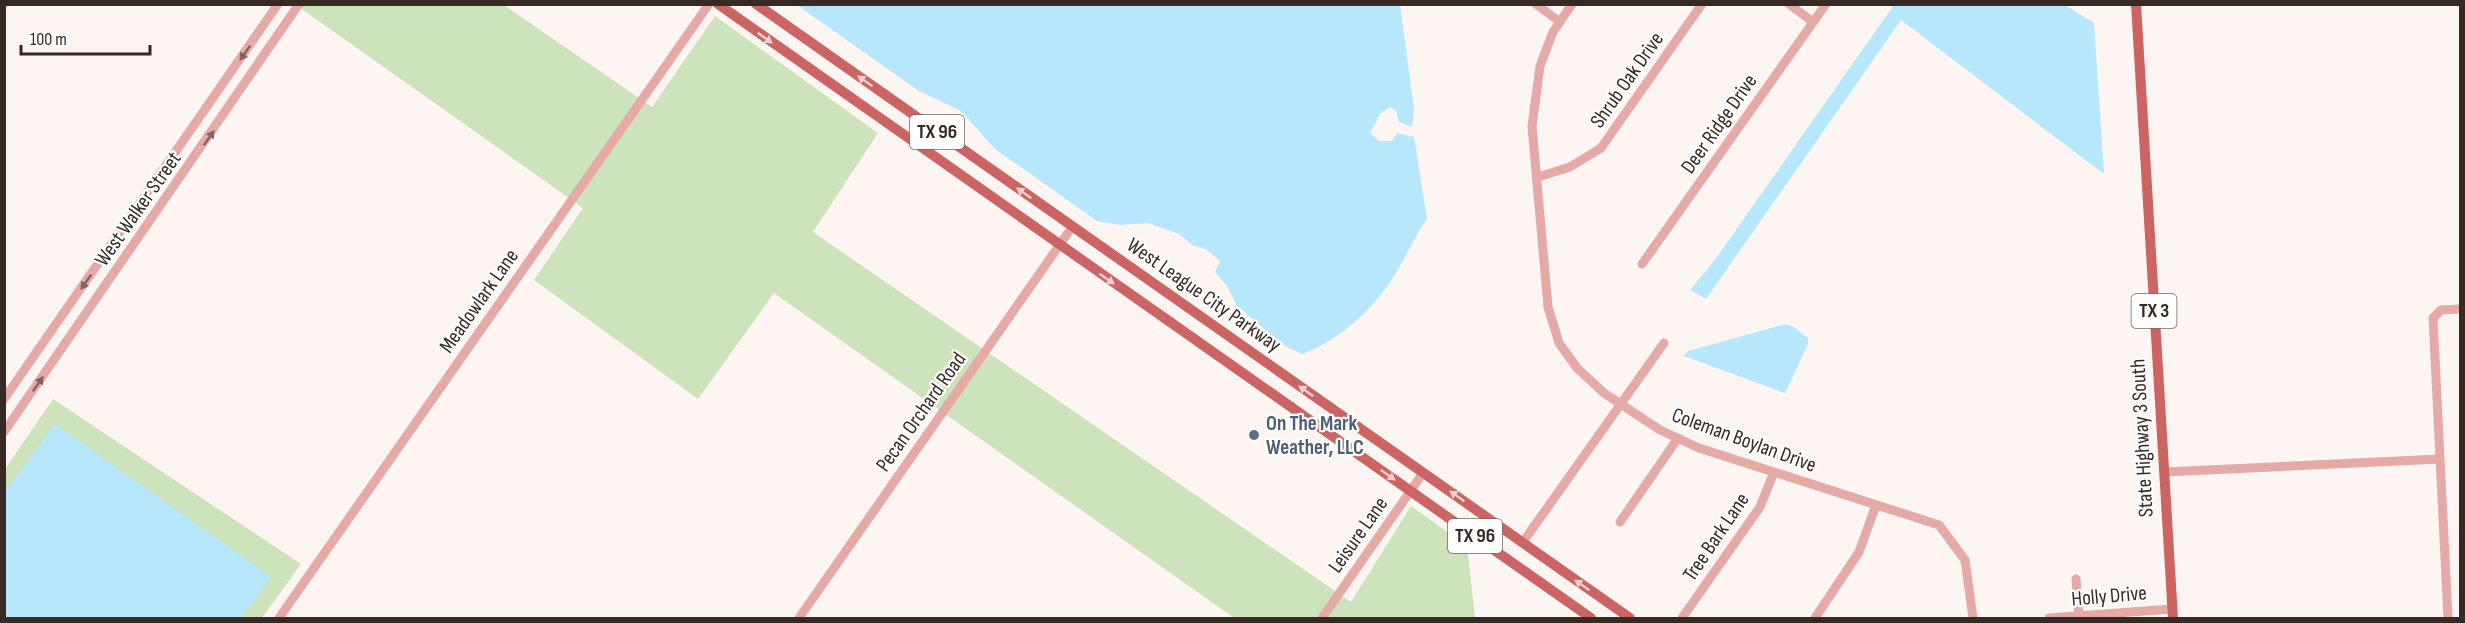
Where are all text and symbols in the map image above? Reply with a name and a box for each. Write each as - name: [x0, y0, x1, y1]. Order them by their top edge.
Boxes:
- scale bar: [21, 18, 150, 56]
- street label: Shrub Oak Drive: [1585, 27, 1669, 133]
- text: 100 m: [30, 29, 67, 50]
- one-way arrow: [757, 32, 773, 44]
- one-way arrow: [239, 44, 251, 60]
- street label: Deer Ridge Drive: [1676, 69, 1762, 179]
- one-way arrow: [857, 75, 873, 87]
- road number: TX 96: [910, 115, 964, 149]
- one-way arrow: [203, 130, 215, 146]
- street label: West Walker Street: [89, 147, 187, 271]
- one-way arrow: [1017, 187, 1033, 199]
- street label: West League City Parkway: [1122, 232, 1286, 358]
- street label: Meadowlark Lane: [434, 244, 524, 358]
- one-way arrow: [1099, 273, 1115, 285]
- one-way arrow: [80, 274, 91, 290]
- road number: TX 3: [2132, 294, 2176, 328]
- street label: Pecan Orchard Road: [871, 347, 971, 477]
- street label: State Highway 3 South: [2125, 358, 2159, 518]
- one-way arrow: [32, 376, 43, 392]
- one-way arrow: [1299, 385, 1315, 397]
- street label: Coleman Boylan Drive: [1668, 402, 1820, 478]
- place label: On The Mark Weather, LLC: [1266, 411, 1364, 460]
- marker: On The Mark Weather, LLC: [1247, 428, 1261, 442]
- one-way arrow: [1380, 469, 1396, 480]
- street label: Tree Bark Lane: [1677, 488, 1755, 586]
- one-way arrow: [1449, 490, 1465, 502]
- street label: Leisure Lane: [1323, 492, 1393, 578]
- road number: TX 96: [1448, 519, 1502, 553]
- one-way arrow: [1575, 579, 1590, 591]
- street label: Holly Drive: [2070, 580, 2148, 612]

